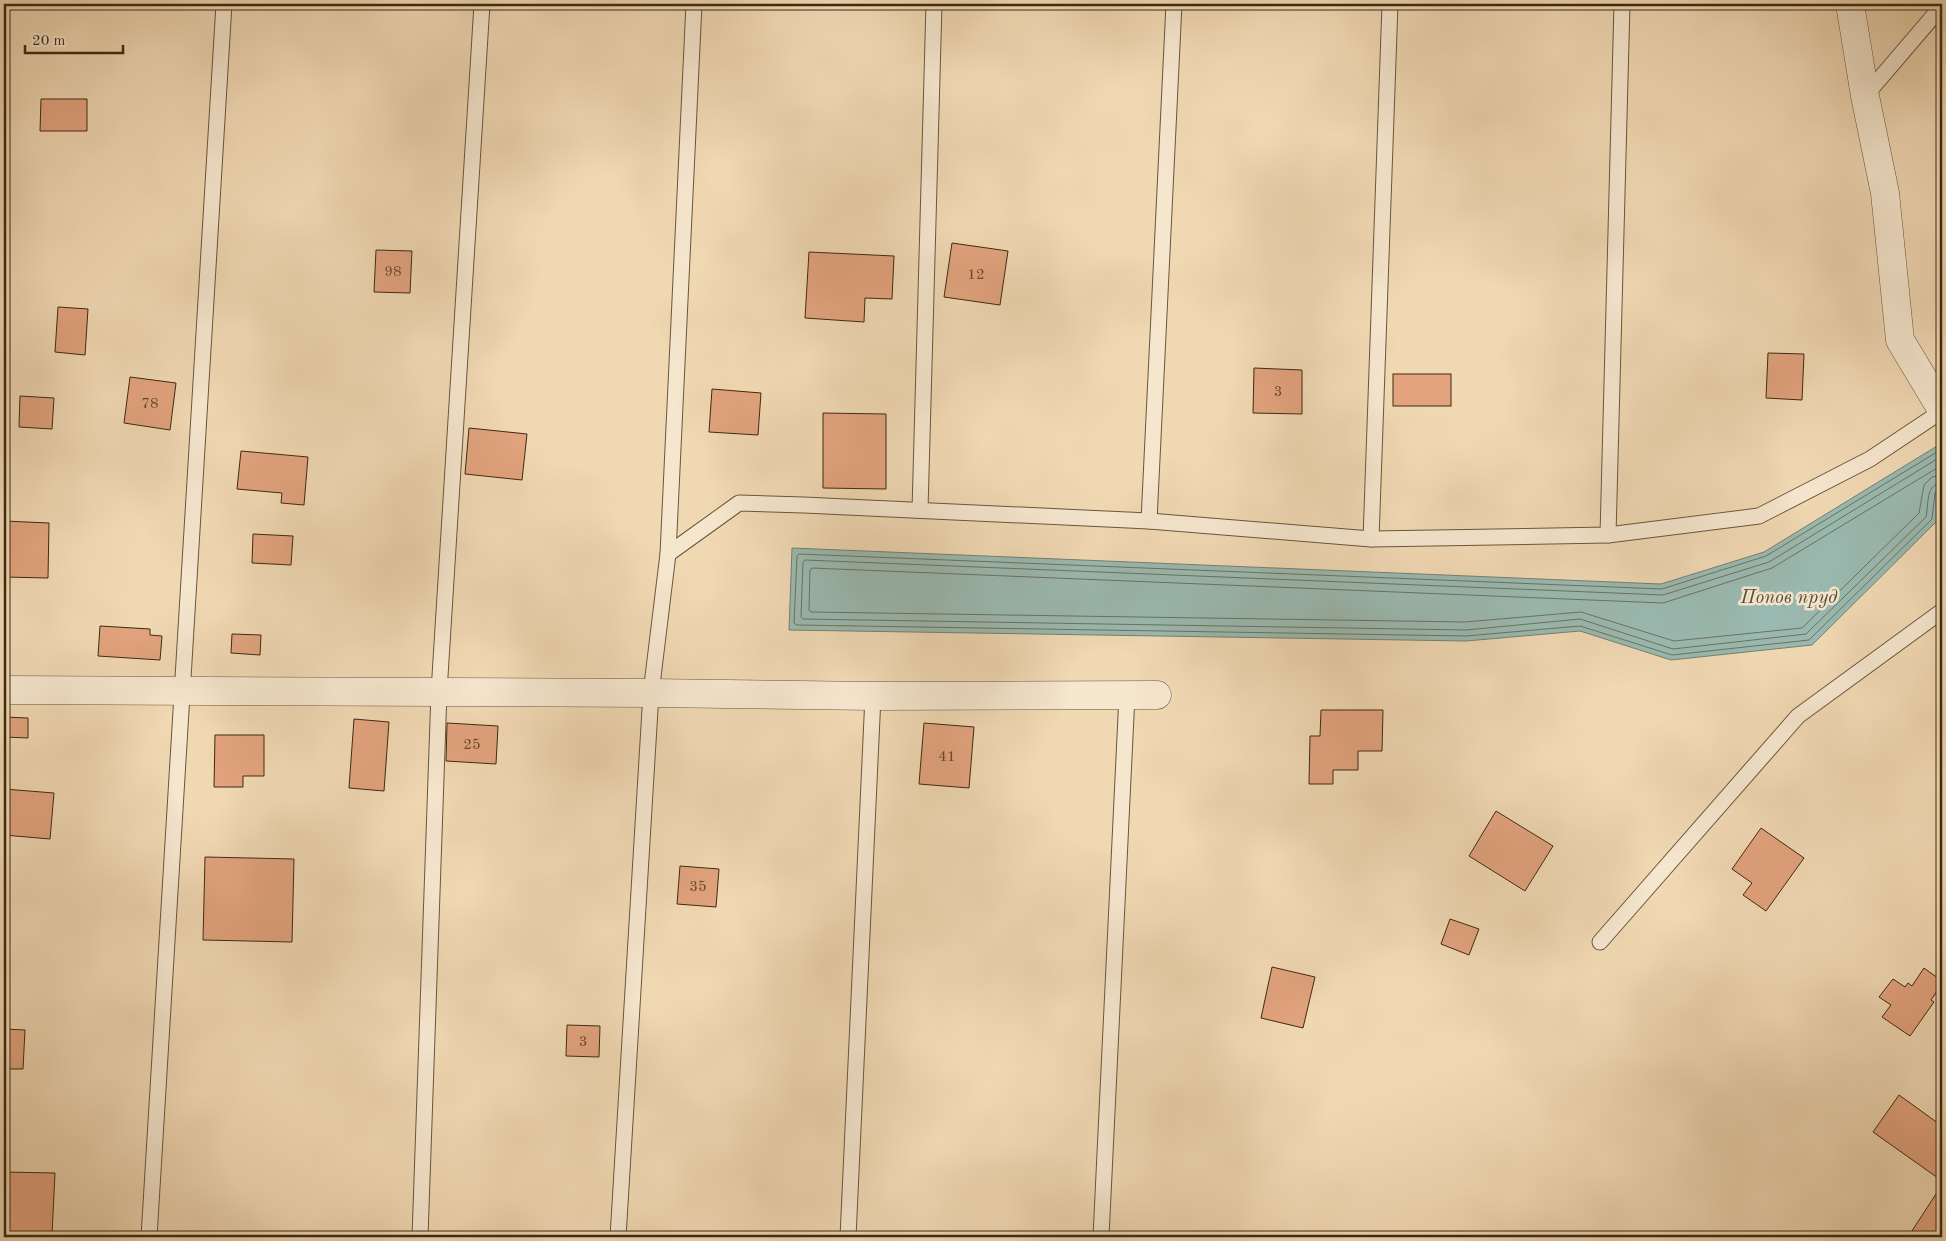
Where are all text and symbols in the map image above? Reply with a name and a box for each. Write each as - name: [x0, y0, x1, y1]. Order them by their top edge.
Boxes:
- scale bar: [25, 22, 122, 54]
- text: 20 m: [32, 34, 66, 49]
- house number: 98: [384, 265, 402, 280]
- house number: 12: [967, 268, 985, 283]
- house number: 3: [1274, 385, 1282, 400]
- house number: 78: [141, 397, 159, 412]
- water label: Попов пруд: [1739, 589, 1838, 608]
- house number: 25: [463, 738, 481, 753]
- house number: 41: [938, 750, 956, 765]
- house number: 35: [689, 880, 707, 895]
- house number: 3: [579, 1035, 587, 1050]

